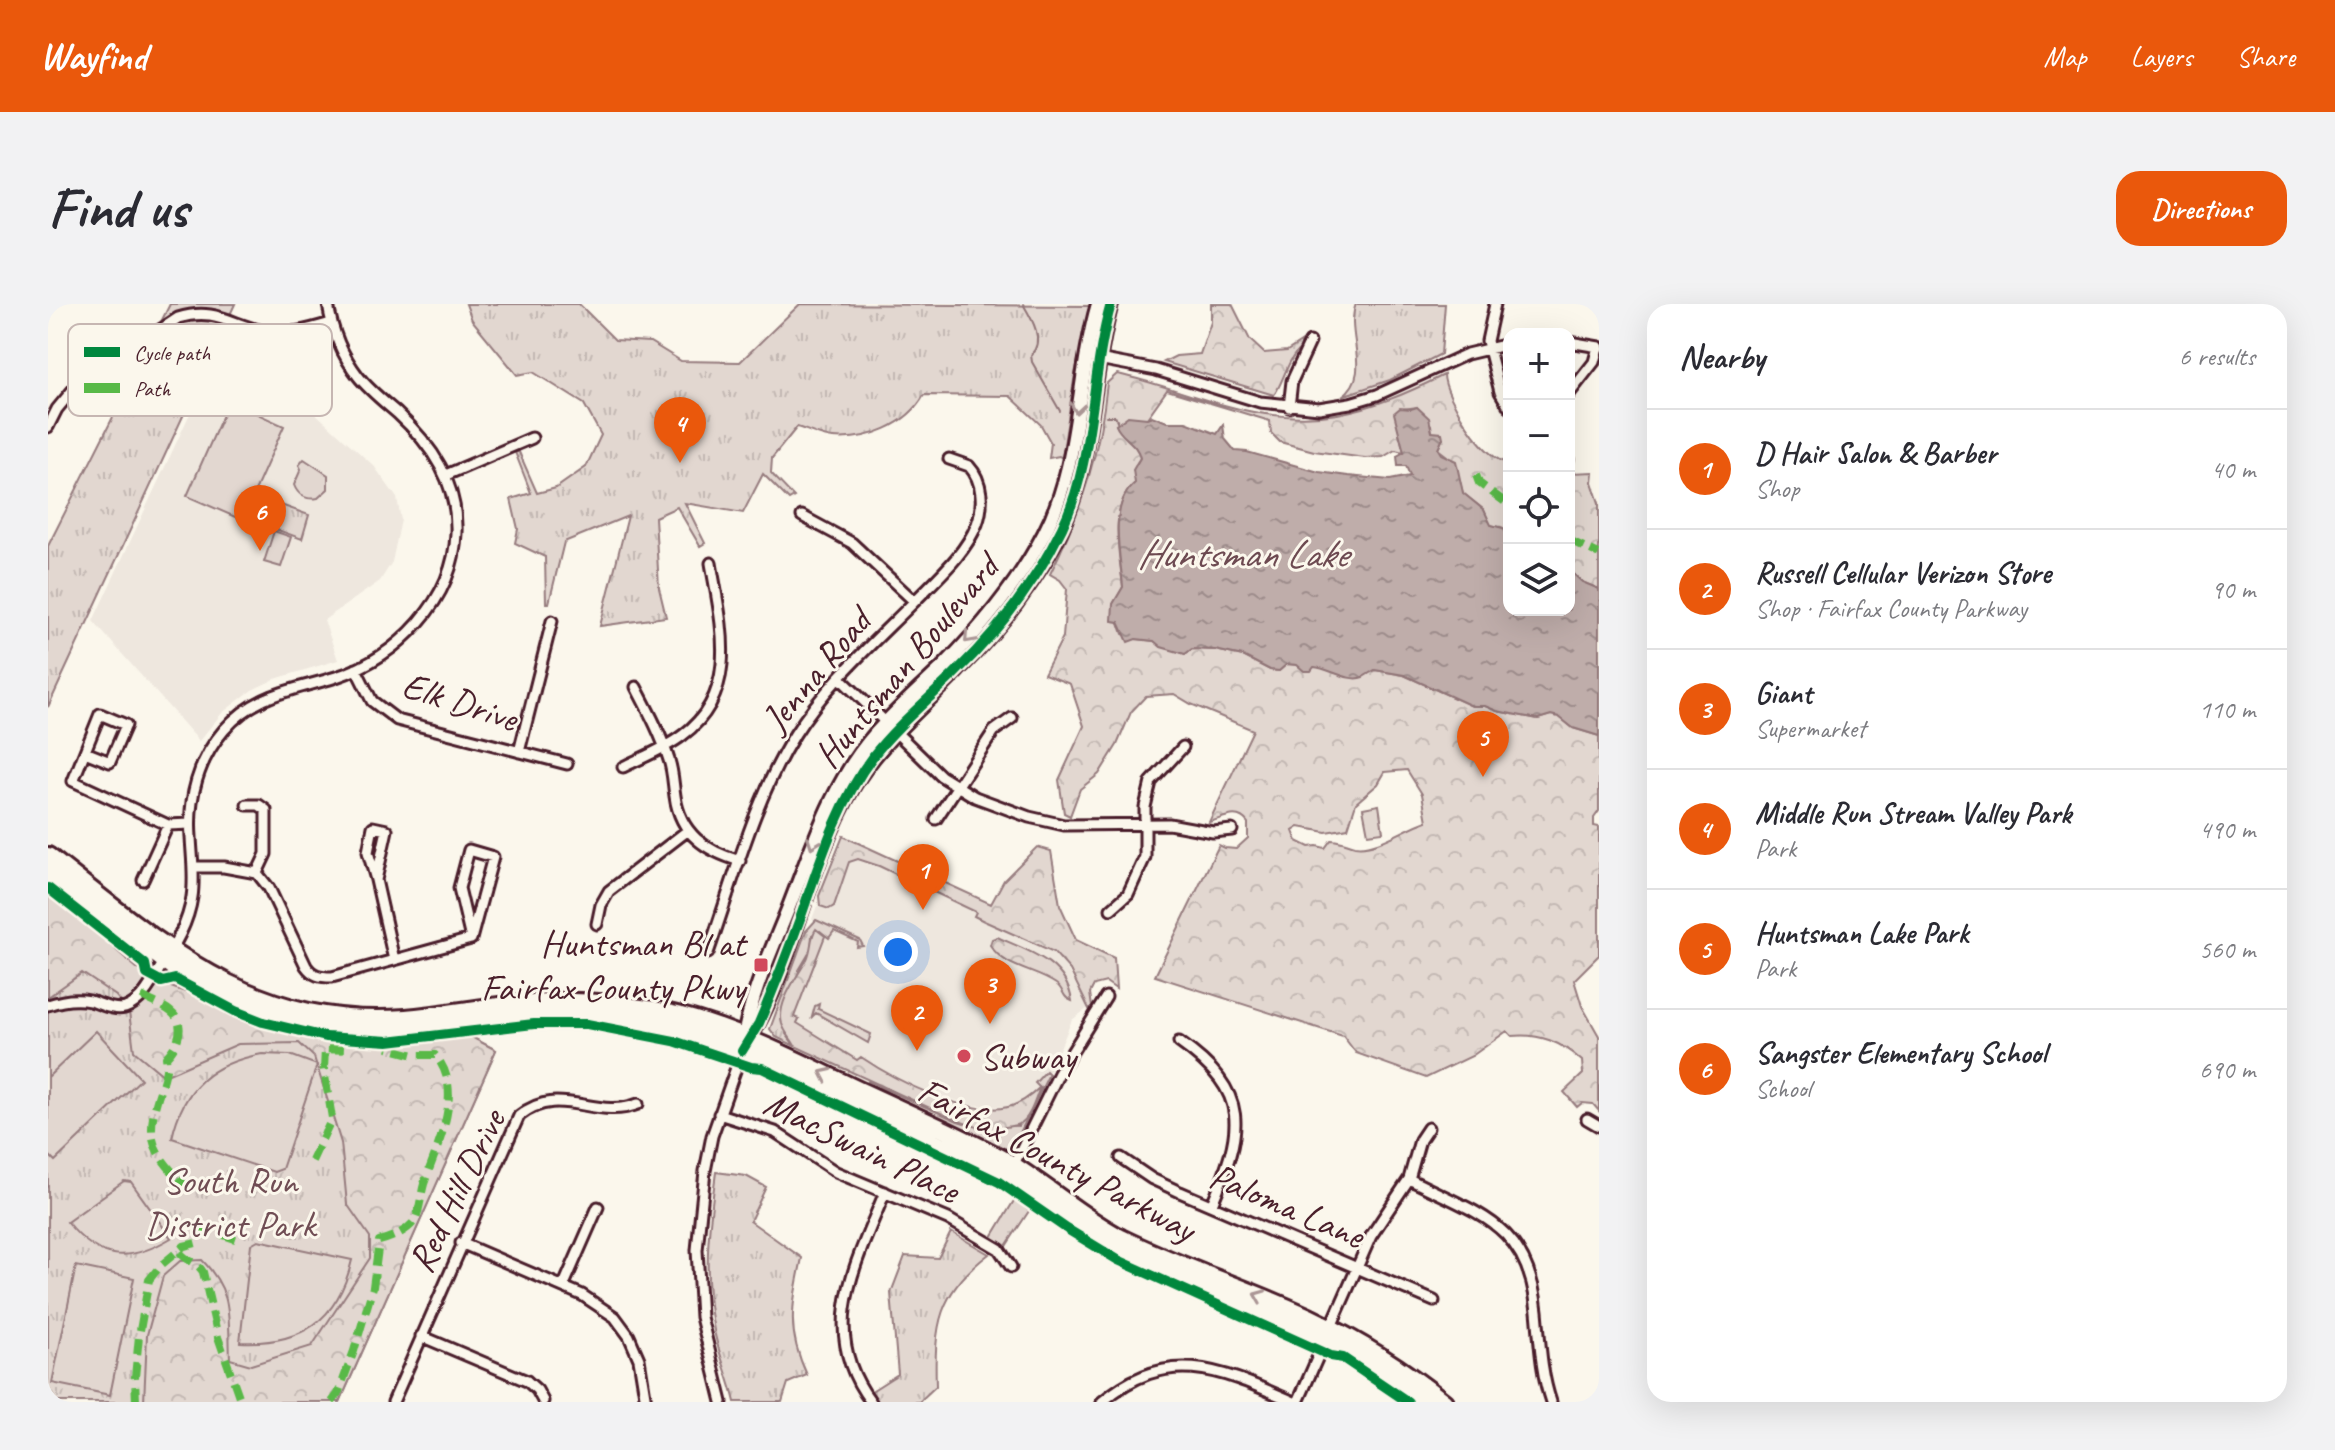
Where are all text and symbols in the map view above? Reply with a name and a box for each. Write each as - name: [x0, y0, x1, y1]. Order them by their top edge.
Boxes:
- text: Wayfind: [40, 33, 147, 80]
- text: Map: [2044, 39, 2087, 74]
- text: Layers: [2131, 39, 2192, 74]
- text: Share: [2236, 39, 2295, 74]
- button: Directions: [2116, 171, 2287, 246]
- text: Find us: [48, 173, 188, 244]
- legend: [68, 324, 332, 416]
- map controls: [1503, 328, 1575, 616]
- button: +: [1503, 328, 1575, 400]
- text: Nearby: [1679, 335, 1765, 378]
- text: Cycle path: [134, 339, 211, 367]
- text: 6 results: [2179, 340, 2255, 373]
- text: Path: [134, 375, 171, 403]
- pin: 4: [654, 397, 706, 463]
- button: −: [1503, 400, 1575, 472]
- one-way arrow: [1069, 401, 1086, 415]
- text: D Hair Salon & Barber: [1755, 434, 1996, 472]
- text: 1: [1699, 453, 1711, 486]
- text: 40 m: [2211, 453, 2255, 486]
- button: locate: [1503, 472, 1575, 544]
- text: Shop: [1755, 472, 1799, 505]
- pin: 6: [234, 485, 286, 551]
- water label: Huntsman Lake: [1137, 529, 1353, 579]
- street label: Huntsman Boulevard: [804, 541, 1012, 777]
- button: layers: [1503, 544, 1575, 616]
- text: Russell Cellular Verizon Store: [1755, 554, 2051, 592]
- text: 2: [1699, 573, 1711, 606]
- text: 90 m: [2211, 573, 2255, 606]
- text: Shop · Fairfax County Parkway: [1755, 592, 2027, 625]
- street label: Jenna Road: [750, 595, 885, 743]
- one-way arrow: [964, 629, 979, 644]
- street label: Elk Drive: [397, 661, 526, 743]
- text: Giant: [1755, 674, 1812, 712]
- text: 3: [1699, 693, 1711, 726]
- text: 110 m: [2199, 693, 2255, 726]
- pin: 5: [1457, 711, 1509, 777]
- text: Supermarket: [1755, 712, 1866, 745]
- text: Middle Run Stream Valley Park: [1755, 794, 2071, 832]
- text: 4: [1699, 813, 1711, 846]
- text: 490 m: [2199, 813, 2255, 846]
- text: Park: [1755, 832, 1796, 865]
- one-way arrow: [806, 835, 823, 849]
- pin: 1: [897, 844, 949, 910]
- text: Huntsman Lake Park: [1755, 914, 1968, 952]
- place label: Huntsman Bl at Fairfax County Pkwy: [481, 920, 748, 1011]
- your location: [878, 932, 918, 972]
- text: 5: [1699, 933, 1711, 966]
- text: 560 m: [2199, 933, 2255, 966]
- text: Park: [1755, 952, 1796, 985]
- marker: Huntsman Bl at Fairfax County Pkwy: [752, 956, 770, 974]
- pin: 3: [964, 958, 1016, 1024]
- pin: 2: [891, 985, 943, 1051]
- place label: Subway: [980, 1033, 1079, 1080]
- text: Sangster Elementary School: [1755, 1034, 2046, 1072]
- marker: Subway: [955, 1047, 973, 1065]
- text: 6: [1699, 1053, 1711, 1086]
- text: 690 m: [2199, 1053, 2255, 1086]
- street label: Fairfax County Parkway: [910, 1067, 1206, 1254]
- one-way arrow: [819, 1068, 834, 1084]
- text: School: [1755, 1072, 1811, 1105]
- street label: MacSwain Place: [757, 1079, 969, 1215]
- street label: Red Hill Drive: [397, 1100, 517, 1280]
- street label: Paloma Lane: [1203, 1152, 1373, 1260]
- park label: South Run District Park: [145, 1157, 318, 1248]
- one-way arrow: [1253, 1289, 1267, 1305]

